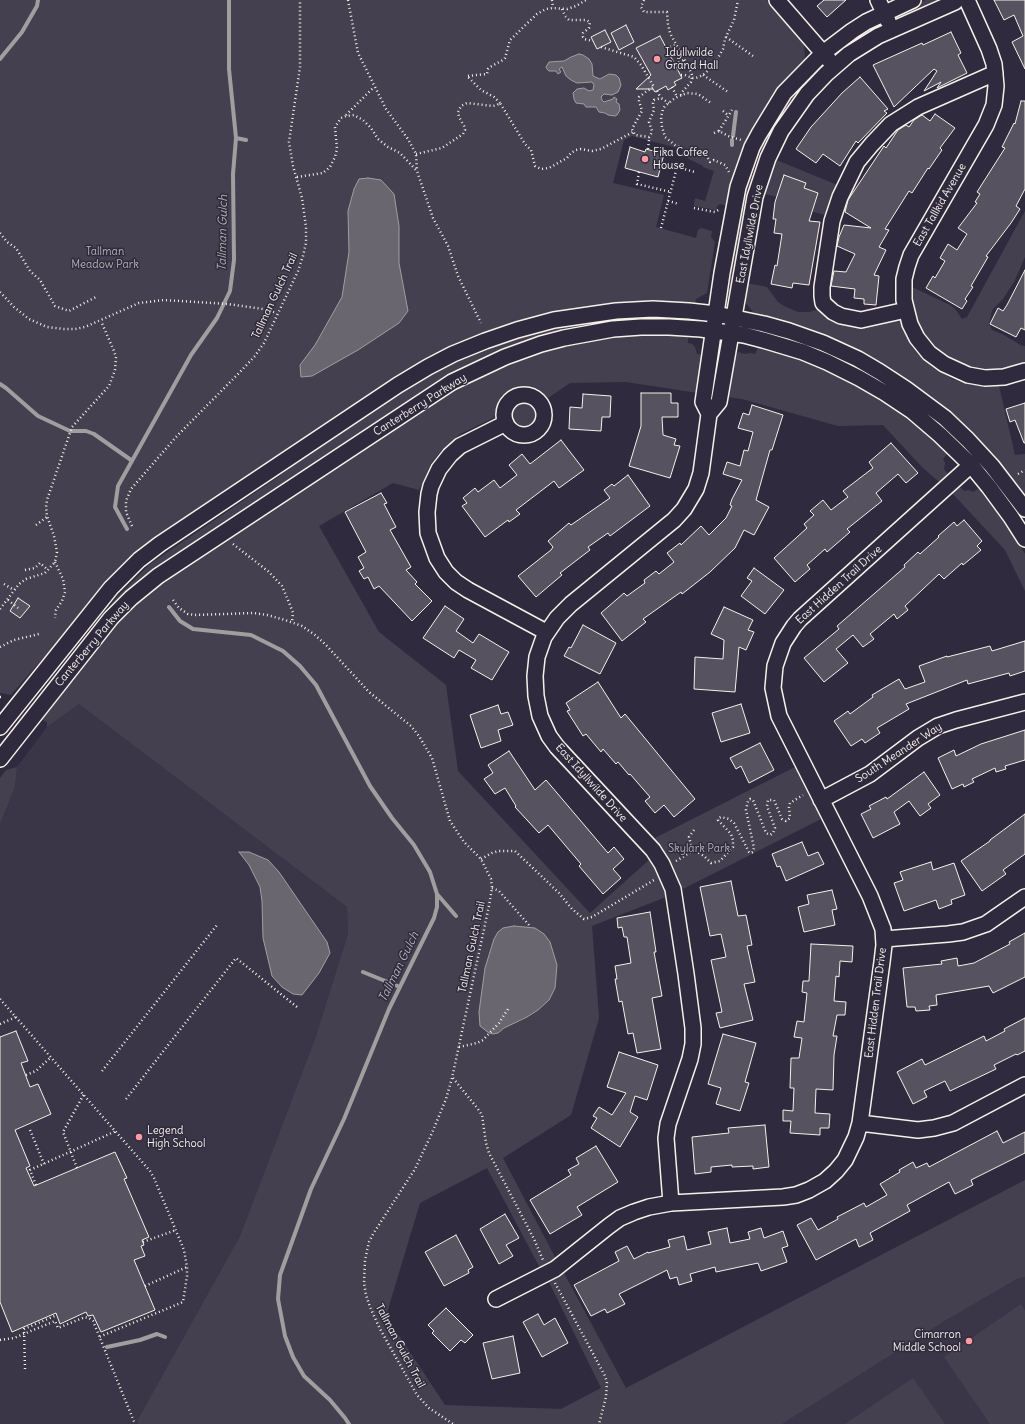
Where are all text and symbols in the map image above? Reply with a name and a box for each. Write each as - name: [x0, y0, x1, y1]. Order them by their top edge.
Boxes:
- place label: Idyllwilde Grand Hall: [665, 46, 718, 72]
- marker: Idyllwilde Grand Hall: [652, 54, 662, 64]
- place label: Fika Coffee House: [653, 146, 708, 172]
- marker: Fika Coffee House: [640, 154, 650, 164]
- street label: East Tallkid Avenue: [911, 161, 969, 249]
- street label: East Idyllwilde Drive: [734, 183, 766, 285]
- water label: Tallman Gulch: [215, 195, 231, 271]
- park label: Tallman Meadow Park: [71, 245, 139, 271]
- street label: Tallman Gulch Trail: [249, 251, 301, 341]
- street label: Canterberry Parkway: [371, 371, 469, 439]
- street label: East Hidden Trail Drive: [793, 543, 885, 627]
- street label: Canterberry Parkway: [52, 599, 132, 689]
- street label: South Meander Way: [853, 720, 945, 786]
- street label: East Idyllwilde Drive: [552, 741, 630, 825]
- park label: Skylark Park: [668, 842, 730, 856]
- street label: Tallman Gulch Trail: [456, 900, 488, 994]
- water label: Tallman Gulch: [376, 930, 422, 1004]
- street label: East Hidden Trail Drive: [863, 947, 889, 1059]
- place label: Legend High School: [147, 1124, 205, 1150]
- marker: Legend High School: [134, 1132, 144, 1142]
- street label: Tallman Gulch Trail: [372, 1302, 428, 1390]
- place label: Cimarron Middle School: [893, 1328, 961, 1354]
- marker: Cimarron Middle School: [964, 1336, 974, 1346]

